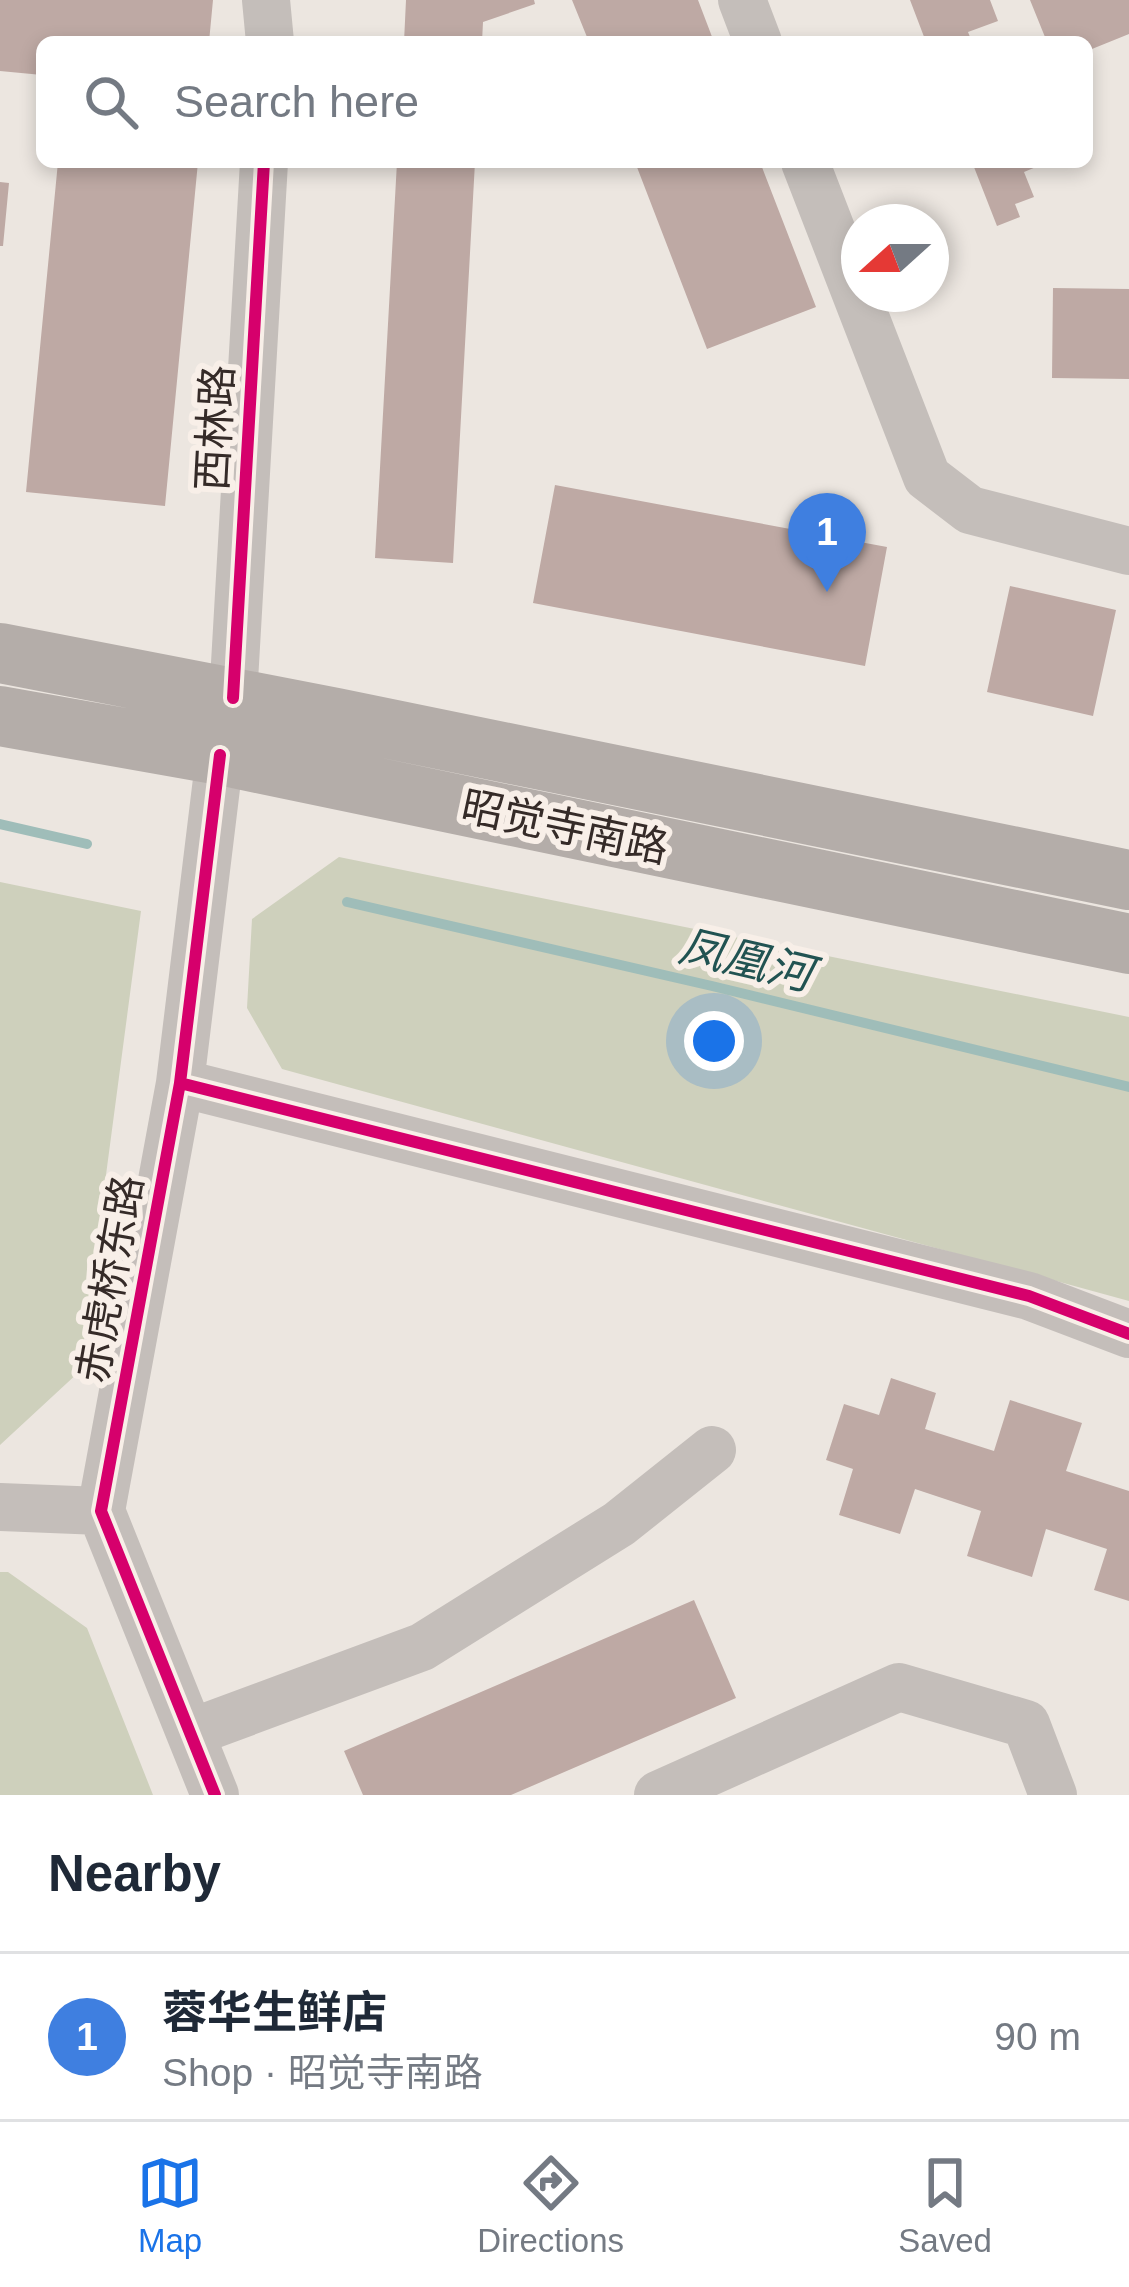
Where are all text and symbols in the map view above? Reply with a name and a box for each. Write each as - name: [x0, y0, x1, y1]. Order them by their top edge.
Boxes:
- search box: [36, 36, 1093, 168]
- icon: search: [78, 69, 144, 135]
- text: Search here: [174, 76, 419, 127]
- north arrow: [841, 204, 949, 312]
- street label: 西林路: [188, 364, 242, 492]
- pin: 1: [788, 493, 866, 592]
- street label: 昭觉寺南路: [457, 782, 673, 872]
- water label: 凤凰河: [674, 920, 825, 1002]
- your location: [684, 1011, 744, 1071]
- street label: 赤虎桥东路: [69, 1172, 151, 1386]
- text: Nearby: [48, 1845, 221, 1902]
- text: 蓉华生鲜店: [162, 1987, 387, 2038]
- text: 1: [76, 2015, 98, 2058]
- text: 90 m: [994, 2015, 1081, 2058]
- text: Shop · 昭觉寺南路: [162, 2051, 483, 2094]
- tab: Map: [137, 2150, 203, 2260]
- tab: Directions: [477, 2150, 624, 2260]
- tab: Saved: [898, 2150, 992, 2260]

